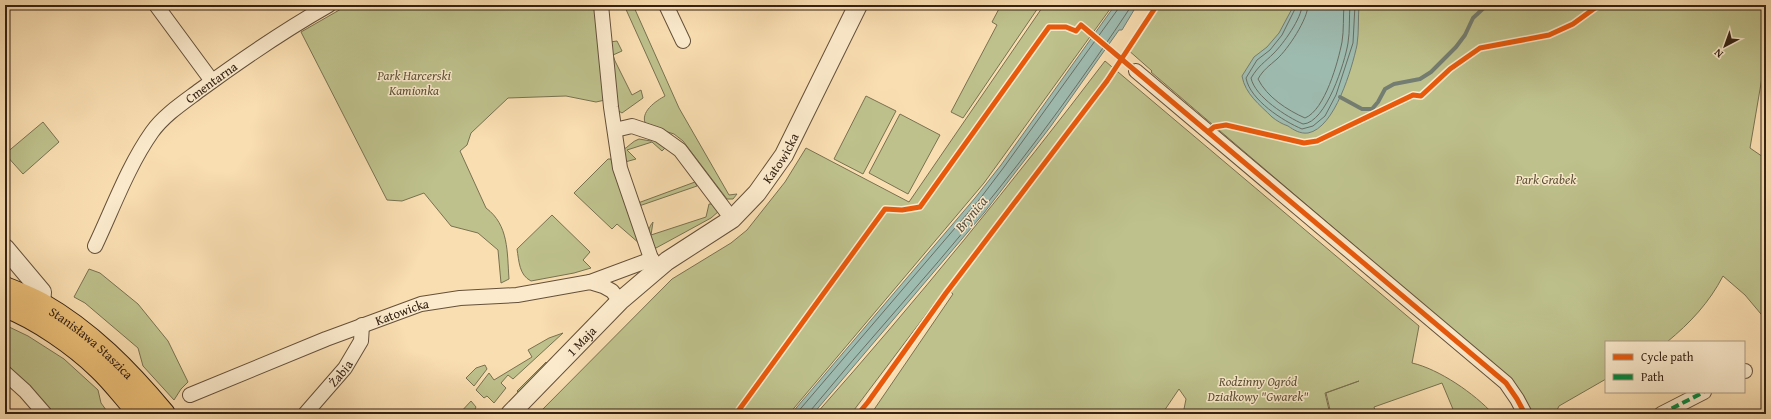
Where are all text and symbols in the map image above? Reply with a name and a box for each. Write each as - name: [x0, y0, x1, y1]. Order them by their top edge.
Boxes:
- north arrow: [1705, 26, 1745, 66]
- text: N: [1710, 45, 1726, 62]
- street label: Cmentarna: [181, 56, 242, 108]
- park label: Park Harcerski Kamionka: [376, 66, 451, 100]
- street label: Katowicka: [757, 129, 803, 187]
- park label: Park Grabek: [1515, 170, 1576, 189]
- water label: Brynica: [949, 191, 992, 237]
- street label: Katowicka: [372, 293, 431, 330]
- street label: Stanisława Staszica: [46, 302, 138, 384]
- street label: 1 Maja: [562, 321, 601, 360]
- legend: [1605, 341, 1745, 393]
- text: Cycle path: [1641, 348, 1694, 365]
- street label: Żabia: [324, 356, 358, 391]
- text: Path: [1641, 368, 1664, 385]
- park label: Rodzinny Ogród Działkowy "Gwarek": [1207, 372, 1308, 406]

